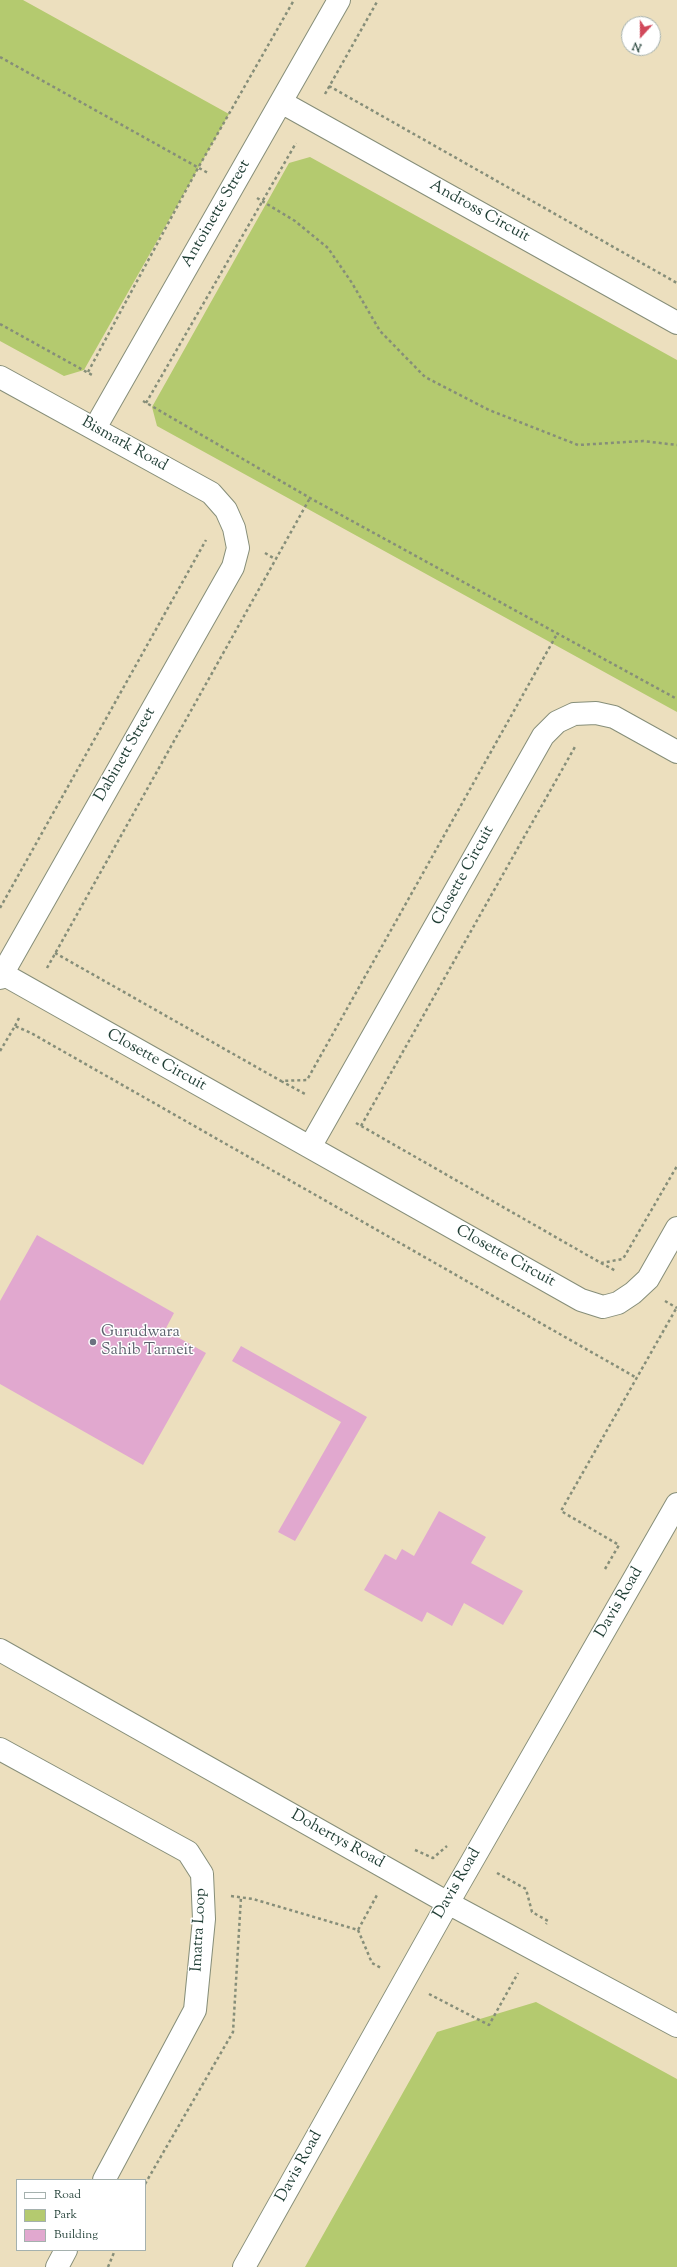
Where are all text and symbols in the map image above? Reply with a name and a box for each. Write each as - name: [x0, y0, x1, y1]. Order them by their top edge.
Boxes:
- north arrow: [621, 16, 661, 56]
- text: N: [630, 37, 644, 55]
- street label: Antoinette Street: [178, 157, 256, 271]
- street label: Andross Circuit: [426, 177, 532, 247]
- street label: Bismark Road: [78, 413, 170, 477]
- street label: Dabinett Street: [91, 705, 161, 805]
- street label: Closette Circuit: [429, 823, 499, 929]
- street label: Closette Circuit: [103, 1026, 209, 1096]
- street label: Closette Circuit: [452, 1222, 558, 1292]
- place label: Gurudwara Sahib Tarneit: [101, 1323, 194, 1361]
- marker: Gurudwara Sahib Tarneit: [88, 1337, 98, 1347]
- street label: Davis Road: [592, 1564, 648, 1642]
- street label: Dohertys Road: [287, 1807, 387, 1873]
- street label: Davis Road: [430, 1845, 486, 1923]
- street label: Imatra Loop: [188, 1888, 212, 1972]
- street label: Davis Road: [273, 2128, 327, 2206]
- legend: [16, 2179, 146, 2251]
- text: Road: [54, 2186, 81, 2204]
- text: Park: [54, 2206, 77, 2224]
- text: Building: [54, 2226, 98, 2244]

